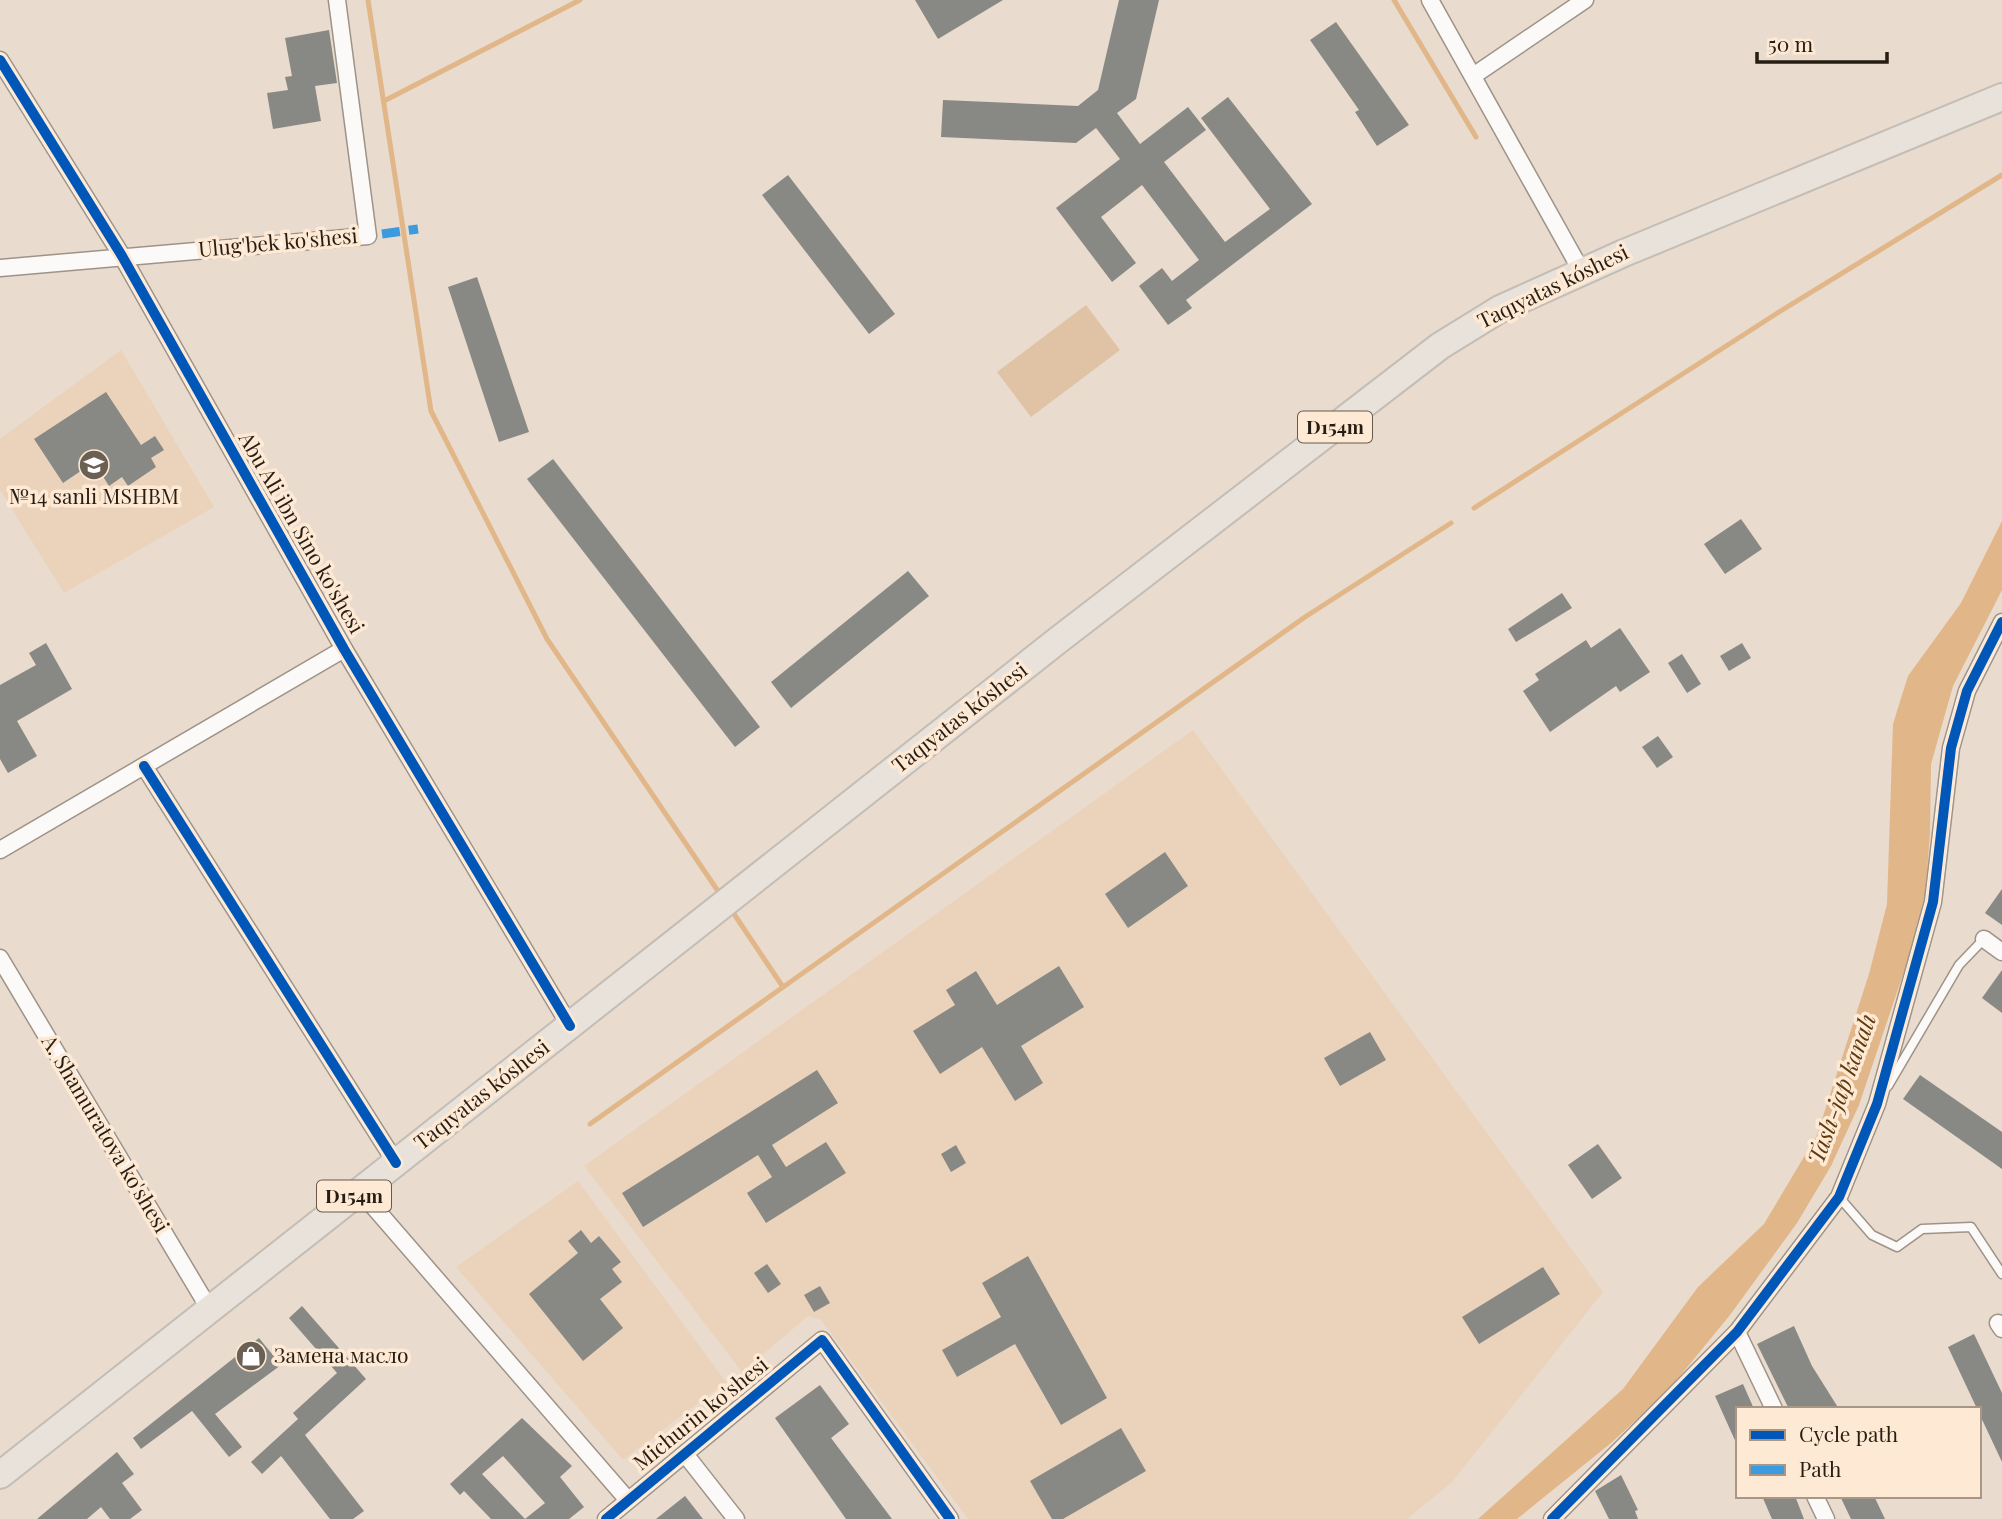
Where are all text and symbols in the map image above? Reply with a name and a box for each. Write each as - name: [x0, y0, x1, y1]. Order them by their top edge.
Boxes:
- scale bar: [1757, 21, 1886, 65]
- text: 50 m: [1768, 29, 1814, 57]
- street label: Ulug'bek ko'shesi: [197, 220, 359, 262]
- street label: Taqıyatas kóshesi: [1472, 237, 1632, 334]
- road number: D154m: [1298, 412, 1372, 442]
- street label: Abu Ali ibn Sino ko'shesi: [233, 425, 372, 638]
- school or university icon: №14 sanli MSHBM: [77, 448, 111, 482]
- place label: №14 sanli MSHBM: [9, 481, 179, 509]
- street label: Taqıyatas kóshesi: [885, 655, 1032, 778]
- water label: Taslı-jap kanalı: [1799, 1009, 1882, 1168]
- street label: A. Shamuratova ko'shesi: [36, 1028, 177, 1237]
- street label: Taqıyatas kóshesi: [407, 1032, 554, 1155]
- road number: D154m: [317, 1180, 391, 1212]
- shop icon: Замена масло: [234, 1339, 268, 1373]
- place label: Замена масло: [274, 1340, 409, 1368]
- street label: Michurin ko'shesi: [627, 1349, 773, 1475]
- legend: [1736, 1407, 1981, 1498]
- text: Cycle path: [1799, 1419, 1899, 1447]
- text: Path: [1799, 1454, 1842, 1482]

